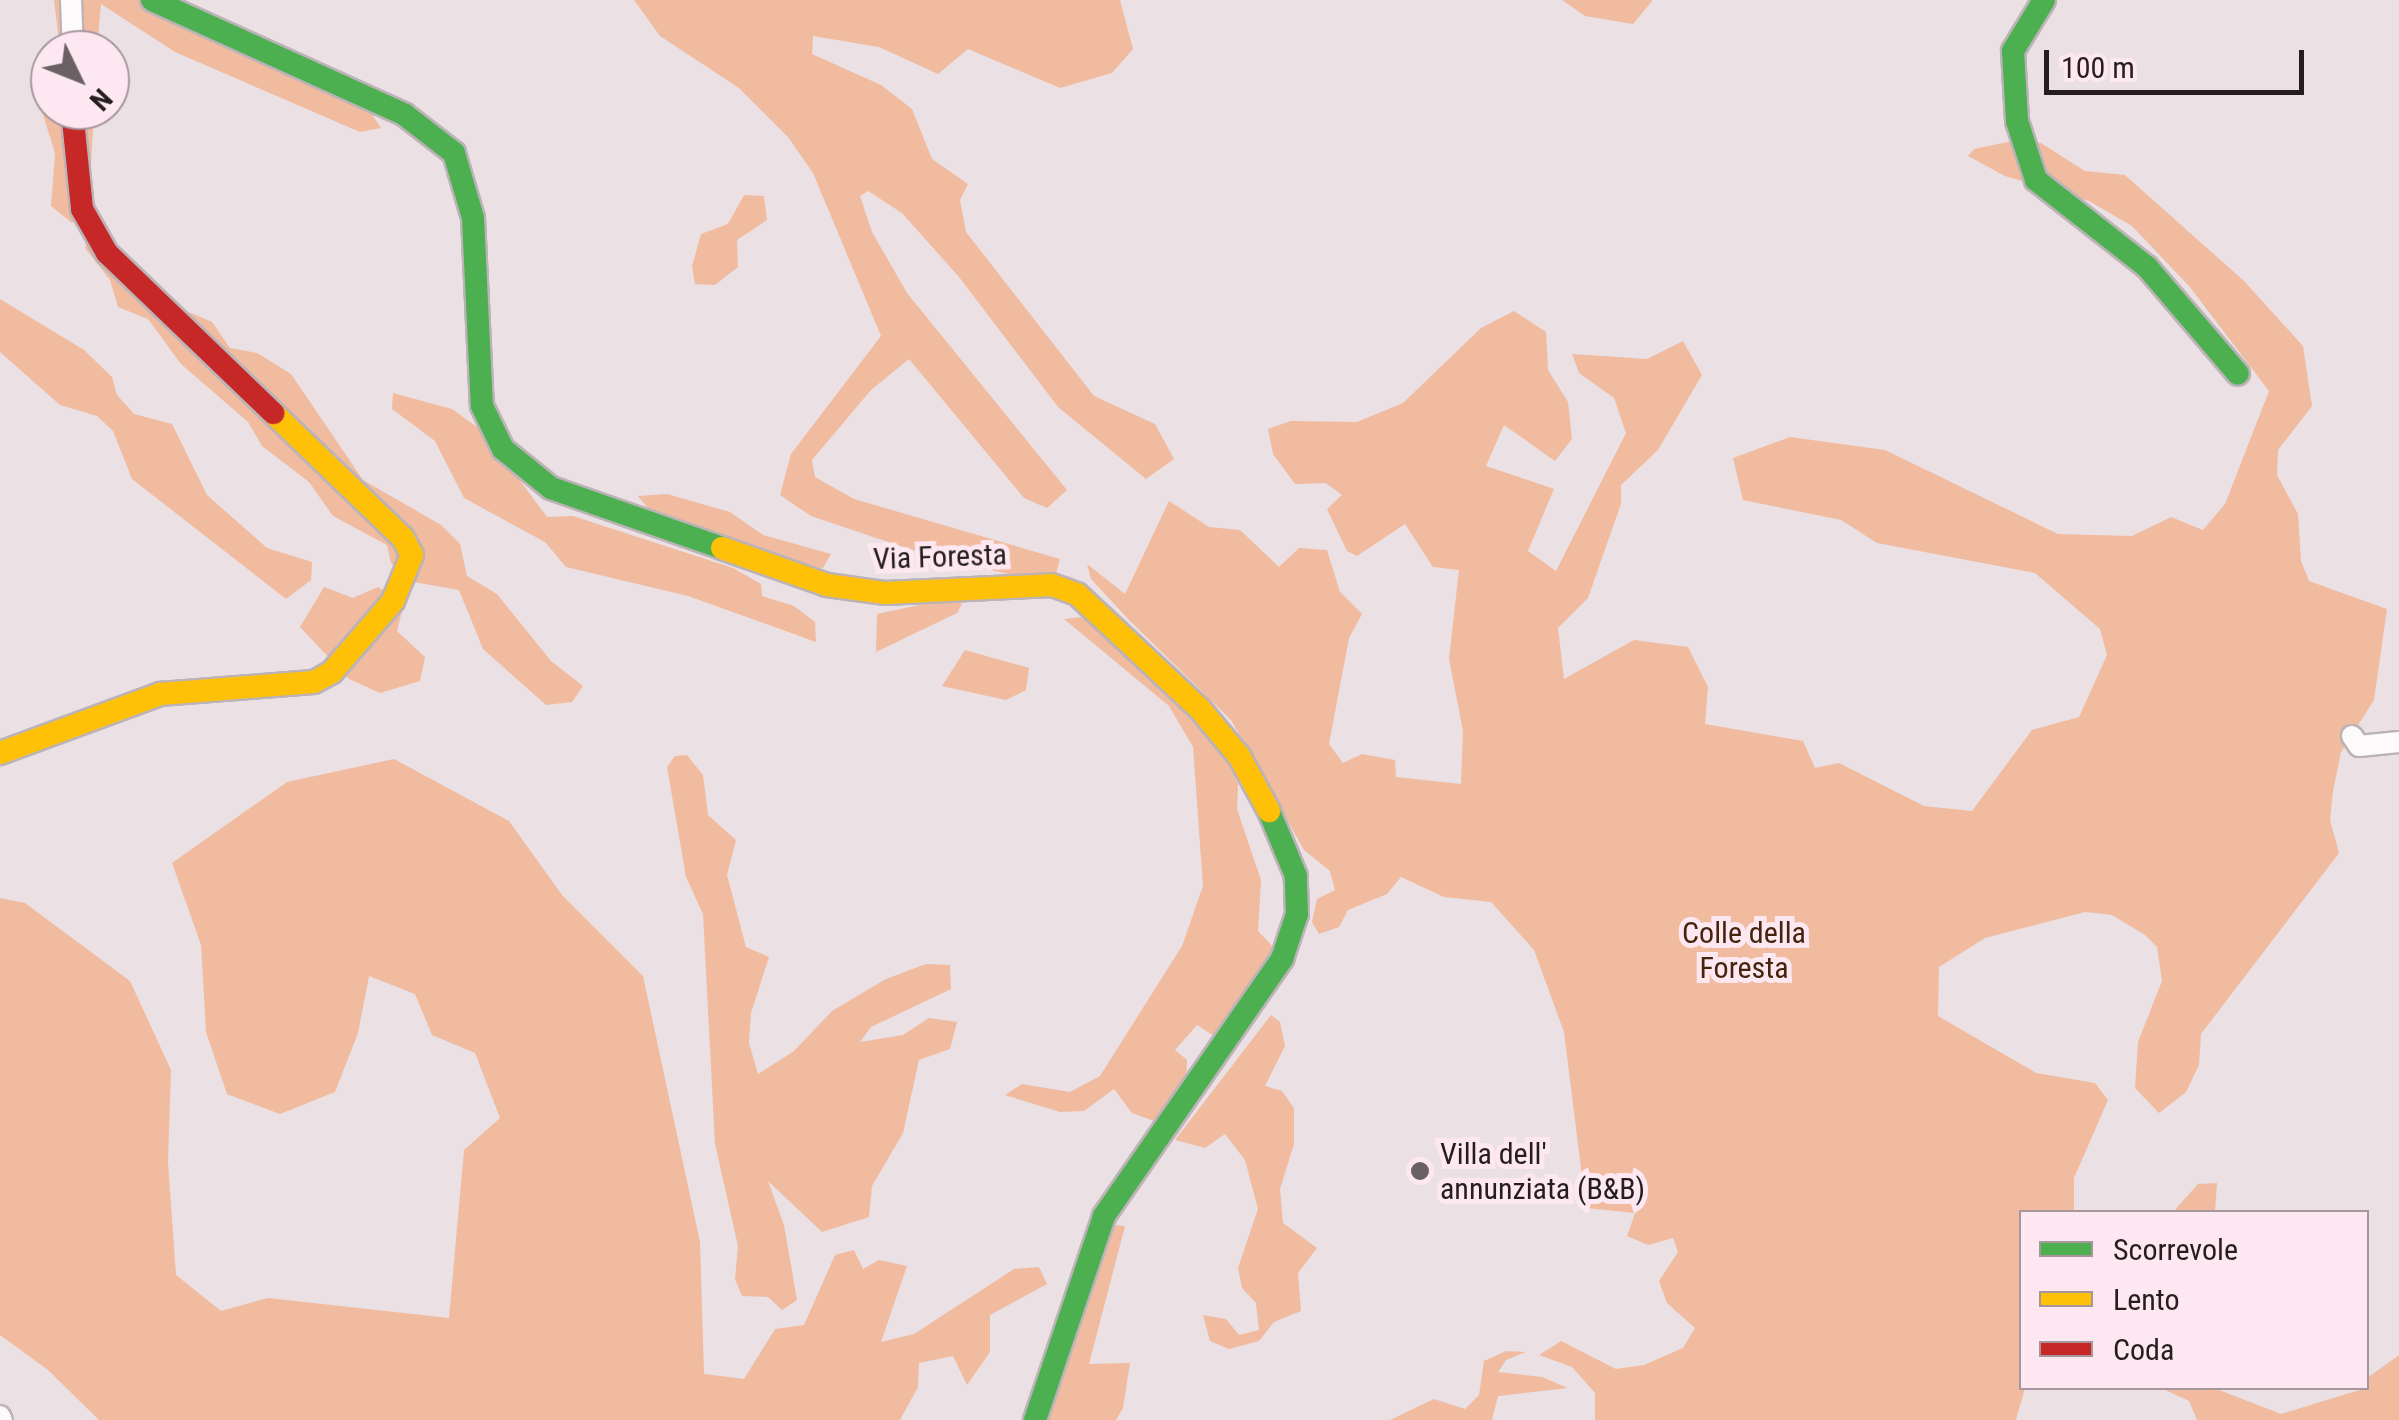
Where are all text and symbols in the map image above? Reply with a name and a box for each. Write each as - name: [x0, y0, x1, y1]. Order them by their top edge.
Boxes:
- north arrow: [30, 30, 130, 130]
- scale bar: [2049, 30, 2309, 92]
- text: 100 m: [2061, 50, 2135, 85]
- text: N: [83, 82, 119, 117]
- street label: Via Foresta: [872, 537, 1008, 577]
- park label: Colle della Foresta: [1682, 915, 1806, 986]
- place label: Villa dell' annunziata (B&B): [1440, 1136, 1645, 1206]
- marker: Villa dell' annunziata (B&B): [1409, 1160, 1431, 1182]
- legend: [2019, 1210, 2369, 1390]
- text: Scorrevole: [2113, 1232, 2238, 1267]
- text: Lento: [2113, 1282, 2180, 1317]
- text: Coda: [2113, 1332, 2174, 1367]

